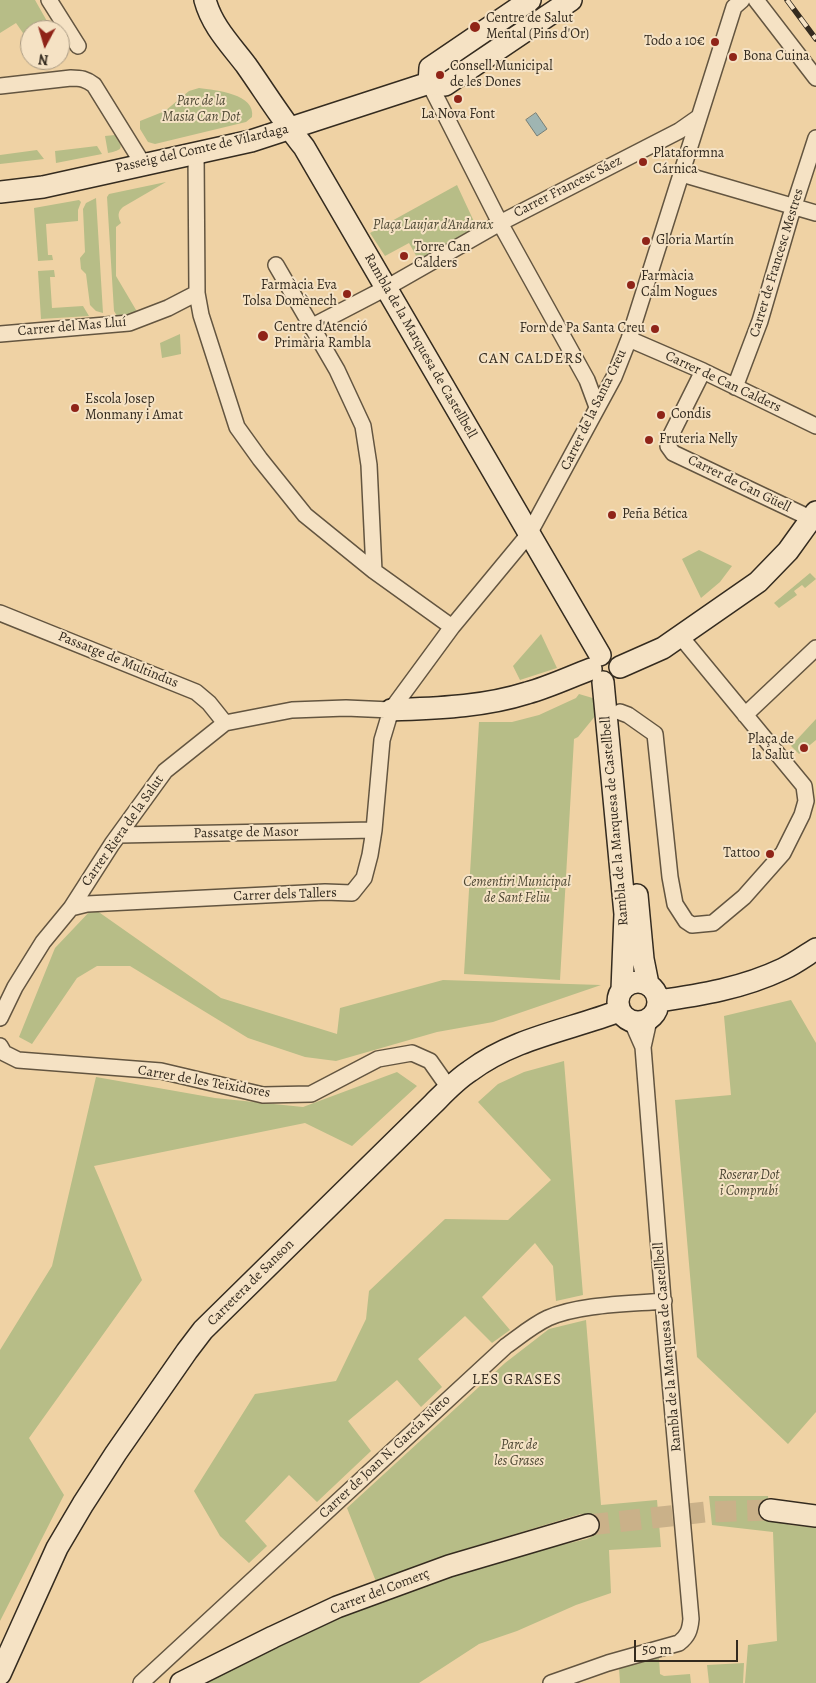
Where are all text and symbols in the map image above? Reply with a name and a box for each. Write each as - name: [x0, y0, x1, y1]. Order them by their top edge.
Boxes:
- place label: Centre de Salut Mental (Pins d'Or): [486, 11, 589, 44]
- north arrow: [20, 20, 70, 70]
- marker: Centre de Salut Mental (Pins d'Or): [468, 20, 482, 34]
- place label: Todo a 10€: [644, 34, 705, 50]
- marker: Todo a 10€: [709, 36, 721, 48]
- text: N: [37, 49, 50, 69]
- place label: Bona Cuina: [743, 49, 810, 65]
- marker: Bona Cuina: [727, 51, 739, 63]
- place label: Consell Municipal de les Dones: [450, 59, 553, 92]
- marker: Consell Municipal de les Dones: [434, 69, 446, 81]
- marker: La Nova Font: [452, 93, 464, 105]
- park label: Parc de la Masia Can Dot: [162, 94, 240, 126]
- place label: La Nova Font: [421, 107, 495, 123]
- street label: Passeig del Comte de Vilardaga: [114, 121, 290, 177]
- place label: Plataformna Cárnica: [653, 146, 724, 178]
- street label: Carrer Francesc Sáez: [511, 152, 625, 222]
- marker: Plataformna Cárnica: [637, 156, 649, 168]
- street label: Carrer de Francesc Mestres: [746, 187, 808, 339]
- park label: Plaça Laujar d'Andarax: [373, 218, 493, 234]
- place label: Gloria Martín: [656, 233, 734, 249]
- marker: Gloria Martín: [640, 235, 652, 247]
- place label: Torre Can Calders: [414, 240, 470, 272]
- marker: Torre Can Calders: [398, 250, 410, 262]
- street label: Rambla de la Marquesa de Castellbell: [360, 251, 480, 441]
- place label: Farmàcia Calm Nogues: [641, 269, 717, 302]
- place label: Farmàcia Eva Tolsa Domènech: [243, 278, 337, 310]
- marker: Farmàcia Calm Nogues: [625, 279, 637, 291]
- marker: Farmàcia Eva Tolsa Domènech: [341, 288, 353, 300]
- street label: Carrer del Mas Lluí: [17, 314, 127, 340]
- place label: Centre d'Atenció Primària Rambla: [274, 320, 371, 352]
- place label: Forn de Pa Santa Creu: [520, 321, 645, 337]
- marker: Forn de Pa Santa Creu: [649, 323, 661, 335]
- marker: Centre d'Atenció Primària Rambla: [256, 329, 270, 343]
- street label: Carrer de la Santa Creu: [557, 347, 631, 473]
- street label: Carrer de Can Calders: [662, 348, 784, 416]
- district label: CAN CALDERS: [477, 350, 585, 368]
- place label: Escola Josep Monmany i Amat: [85, 392, 183, 424]
- marker: Escola Josep Monmany i Amat: [69, 402, 81, 414]
- place label: Condis: [671, 407, 711, 423]
- marker: Condis: [655, 409, 667, 421]
- place label: Fruteria Nelly: [659, 432, 737, 448]
- marker: Fruteria Nelly: [643, 434, 655, 446]
- street label: Carrer de Can Güell: [685, 452, 793, 516]
- place label: Peña Bética: [622, 507, 688, 523]
- marker: Peña Bética: [606, 509, 618, 521]
- street label: Passatge de Multindus: [55, 628, 181, 692]
- street label: Rambla de la Marquesa de Castellbell: [597, 715, 633, 927]
- place label: Plaça de la Salut: [747, 732, 794, 764]
- marker: Plaça de la Salut: [798, 742, 810, 754]
- street label: Carrer Riera de la Salut: [78, 772, 168, 890]
- street label: Passatge de Masor: [193, 824, 299, 842]
- place label: Tattoo: [723, 846, 760, 862]
- marker: Tattoo: [764, 848, 776, 860]
- park label: Cementiri Municipal de Sant Feliu: [463, 875, 571, 908]
- street label: Carrer dels Tallers: [233, 885, 337, 905]
- street label: Carrer de les Teixidores: [136, 1062, 272, 1102]
- park label: Roserar Dot i Comprubí: [719, 1168, 779, 1200]
- street label: Carretera de Sanson: [204, 1236, 298, 1330]
- street label: Rambla de la Marquesa de Castellbell: [650, 1241, 686, 1453]
- district label: LES GRASES: [471, 1371, 563, 1389]
- street label: Carrer de Joan N. García Nieto: [316, 1392, 454, 1522]
- park label: Parc de les Grases: [494, 1438, 544, 1470]
- street label: Carrer del Comerç: [328, 1565, 432, 1619]
- scale bar: [636, 1630, 740, 1662]
- text: 50 m: [642, 1639, 672, 1659]

